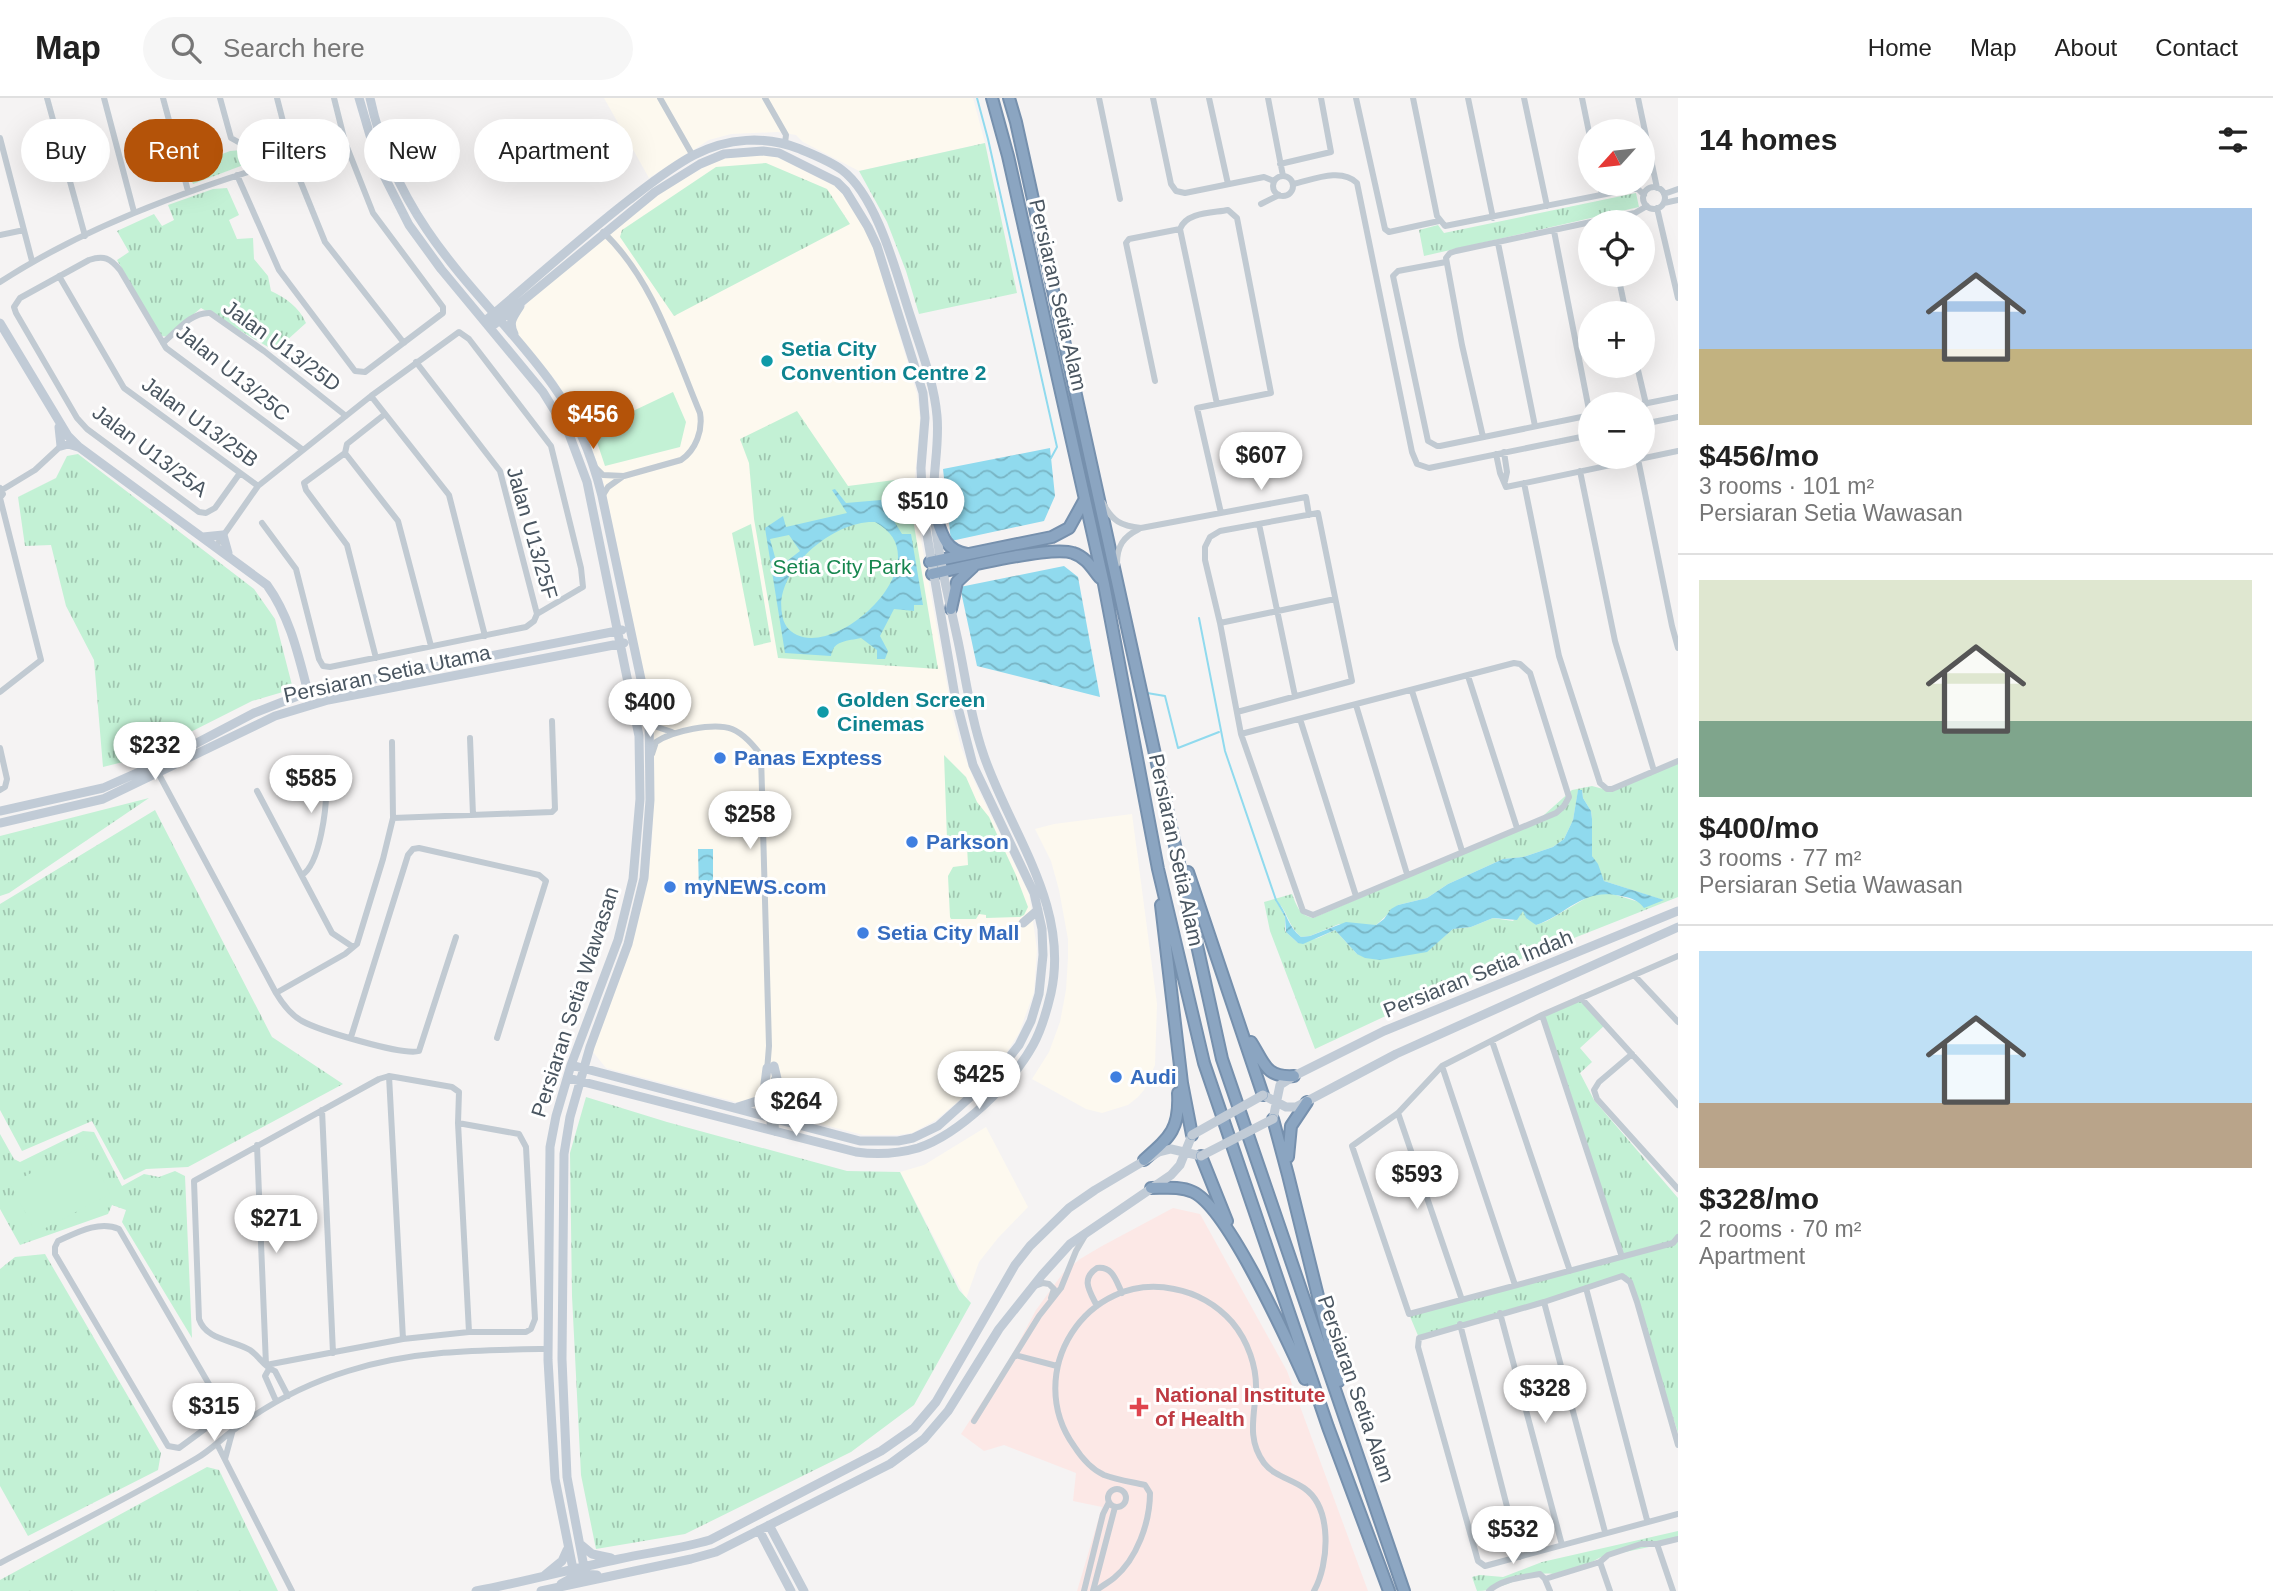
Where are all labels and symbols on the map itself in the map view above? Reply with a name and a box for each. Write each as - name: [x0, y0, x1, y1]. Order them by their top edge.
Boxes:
- north arrow: [1578, 119, 1656, 196]
- street label: Persiaran Setia Alam: [1025, 197, 1092, 393]
- street label: Jalan U13/25D: [219, 295, 345, 396]
- street label: Jalan U13/25C: [172, 320, 295, 425]
- place label: Setia City Convention Centre 2: [781, 337, 986, 384]
- marker: Setia City Convention Centre 2: [759, 353, 775, 369]
- street label: Jalan U13/25B: [138, 372, 263, 471]
- pin: $456: [552, 392, 634, 451]
- street label: Jalan U13/25A: [88, 400, 212, 501]
- pin: $607: [1220, 432, 1302, 492]
- street label: Jalan U13/25F: [503, 464, 562, 602]
- pin: $510: [882, 478, 964, 538]
- park label: Setia City Park: [773, 555, 912, 578]
- street label: Persiaran Setia Utama: [281, 640, 493, 707]
- pin: $400: [609, 680, 691, 739]
- place label: Golden Screen Cinemas: [837, 688, 985, 735]
- marker: Golden Screen Cinemas: [815, 704, 831, 720]
- pin: $232: [114, 722, 196, 782]
- place label: Panas Exptess: [734, 746, 882, 769]
- marker: Panas Exptess: [712, 750, 728, 766]
- street label: Persiaran Setia Alam: [1145, 752, 1208, 948]
- pin: $585: [270, 756, 352, 815]
- pin: $258: [709, 792, 791, 851]
- place label: Parkson: [926, 830, 1009, 853]
- marker: Parkson: [904, 834, 920, 850]
- place label: myNEWS.com: [684, 875, 826, 898]
- marker: myNEWS.com: [662, 879, 678, 895]
- street label: Persiaran Setia Wawasan: [526, 884, 623, 1120]
- place label: Setia City Mall: [877, 921, 1019, 944]
- marker: Setia City Mall: [855, 925, 871, 941]
- street label: Persiaran Setia Indah: [1380, 925, 1576, 1022]
- pin: $425: [938, 1052, 1020, 1111]
- place label: Audi: [1130, 1065, 1177, 1088]
- marker: Audi: [1108, 1069, 1124, 1085]
- pin: $264: [755, 1079, 837, 1138]
- pin: $593: [1376, 1152, 1458, 1211]
- pin: $271: [235, 1196, 317, 1255]
- street label: Persiaran Setia Alam: [1314, 1292, 1399, 1485]
- pin: $328: [1504, 1366, 1586, 1425]
- place label: National Institute of Health: [1155, 1383, 1325, 1430]
- pin: $315: [173, 1384, 255, 1443]
- marker: National Institute of Health: [1129, 1397, 1149, 1417]
- pin: $532: [1472, 1506, 1554, 1566]

